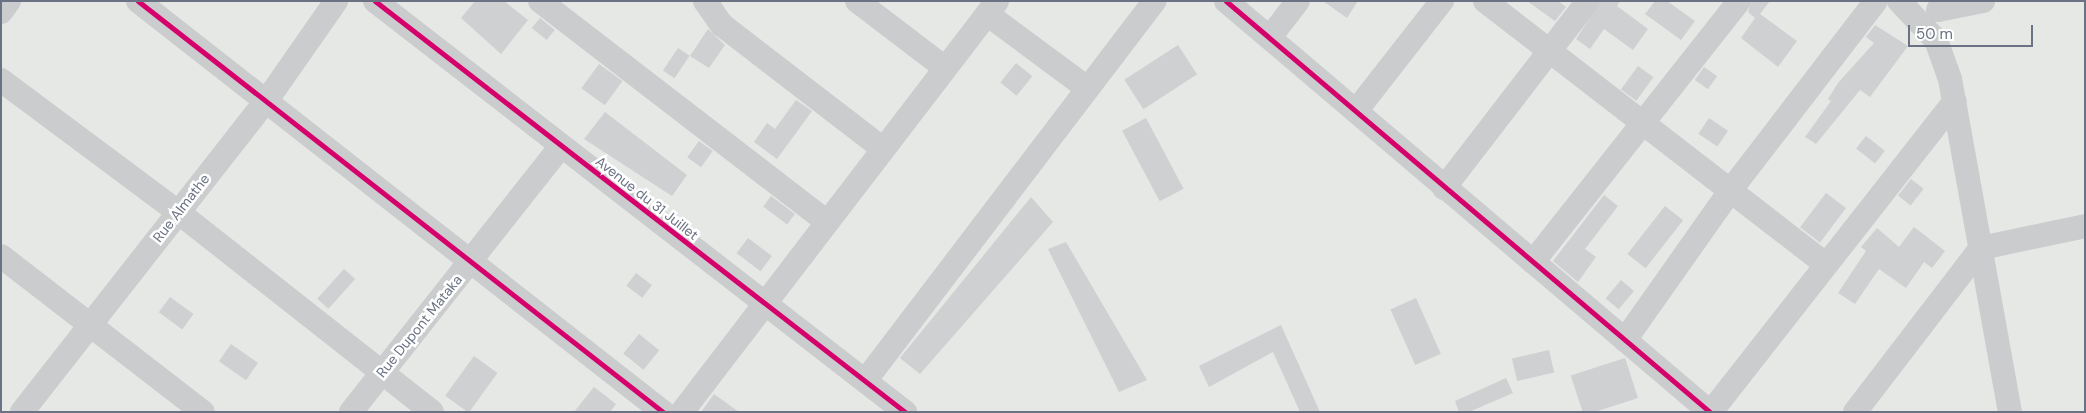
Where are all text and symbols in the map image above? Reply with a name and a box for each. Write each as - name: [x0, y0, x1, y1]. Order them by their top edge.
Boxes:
- scale bar: [1911, 15, 2036, 47]
- text: 50 m: [1916, 24, 1953, 44]
- street label: Avenue du 31 Juillet: [592, 153, 702, 243]
- street label: Rue Almathe: [149, 171, 213, 245]
- street label: Rue Dupont Mataka: [373, 271, 465, 381]

